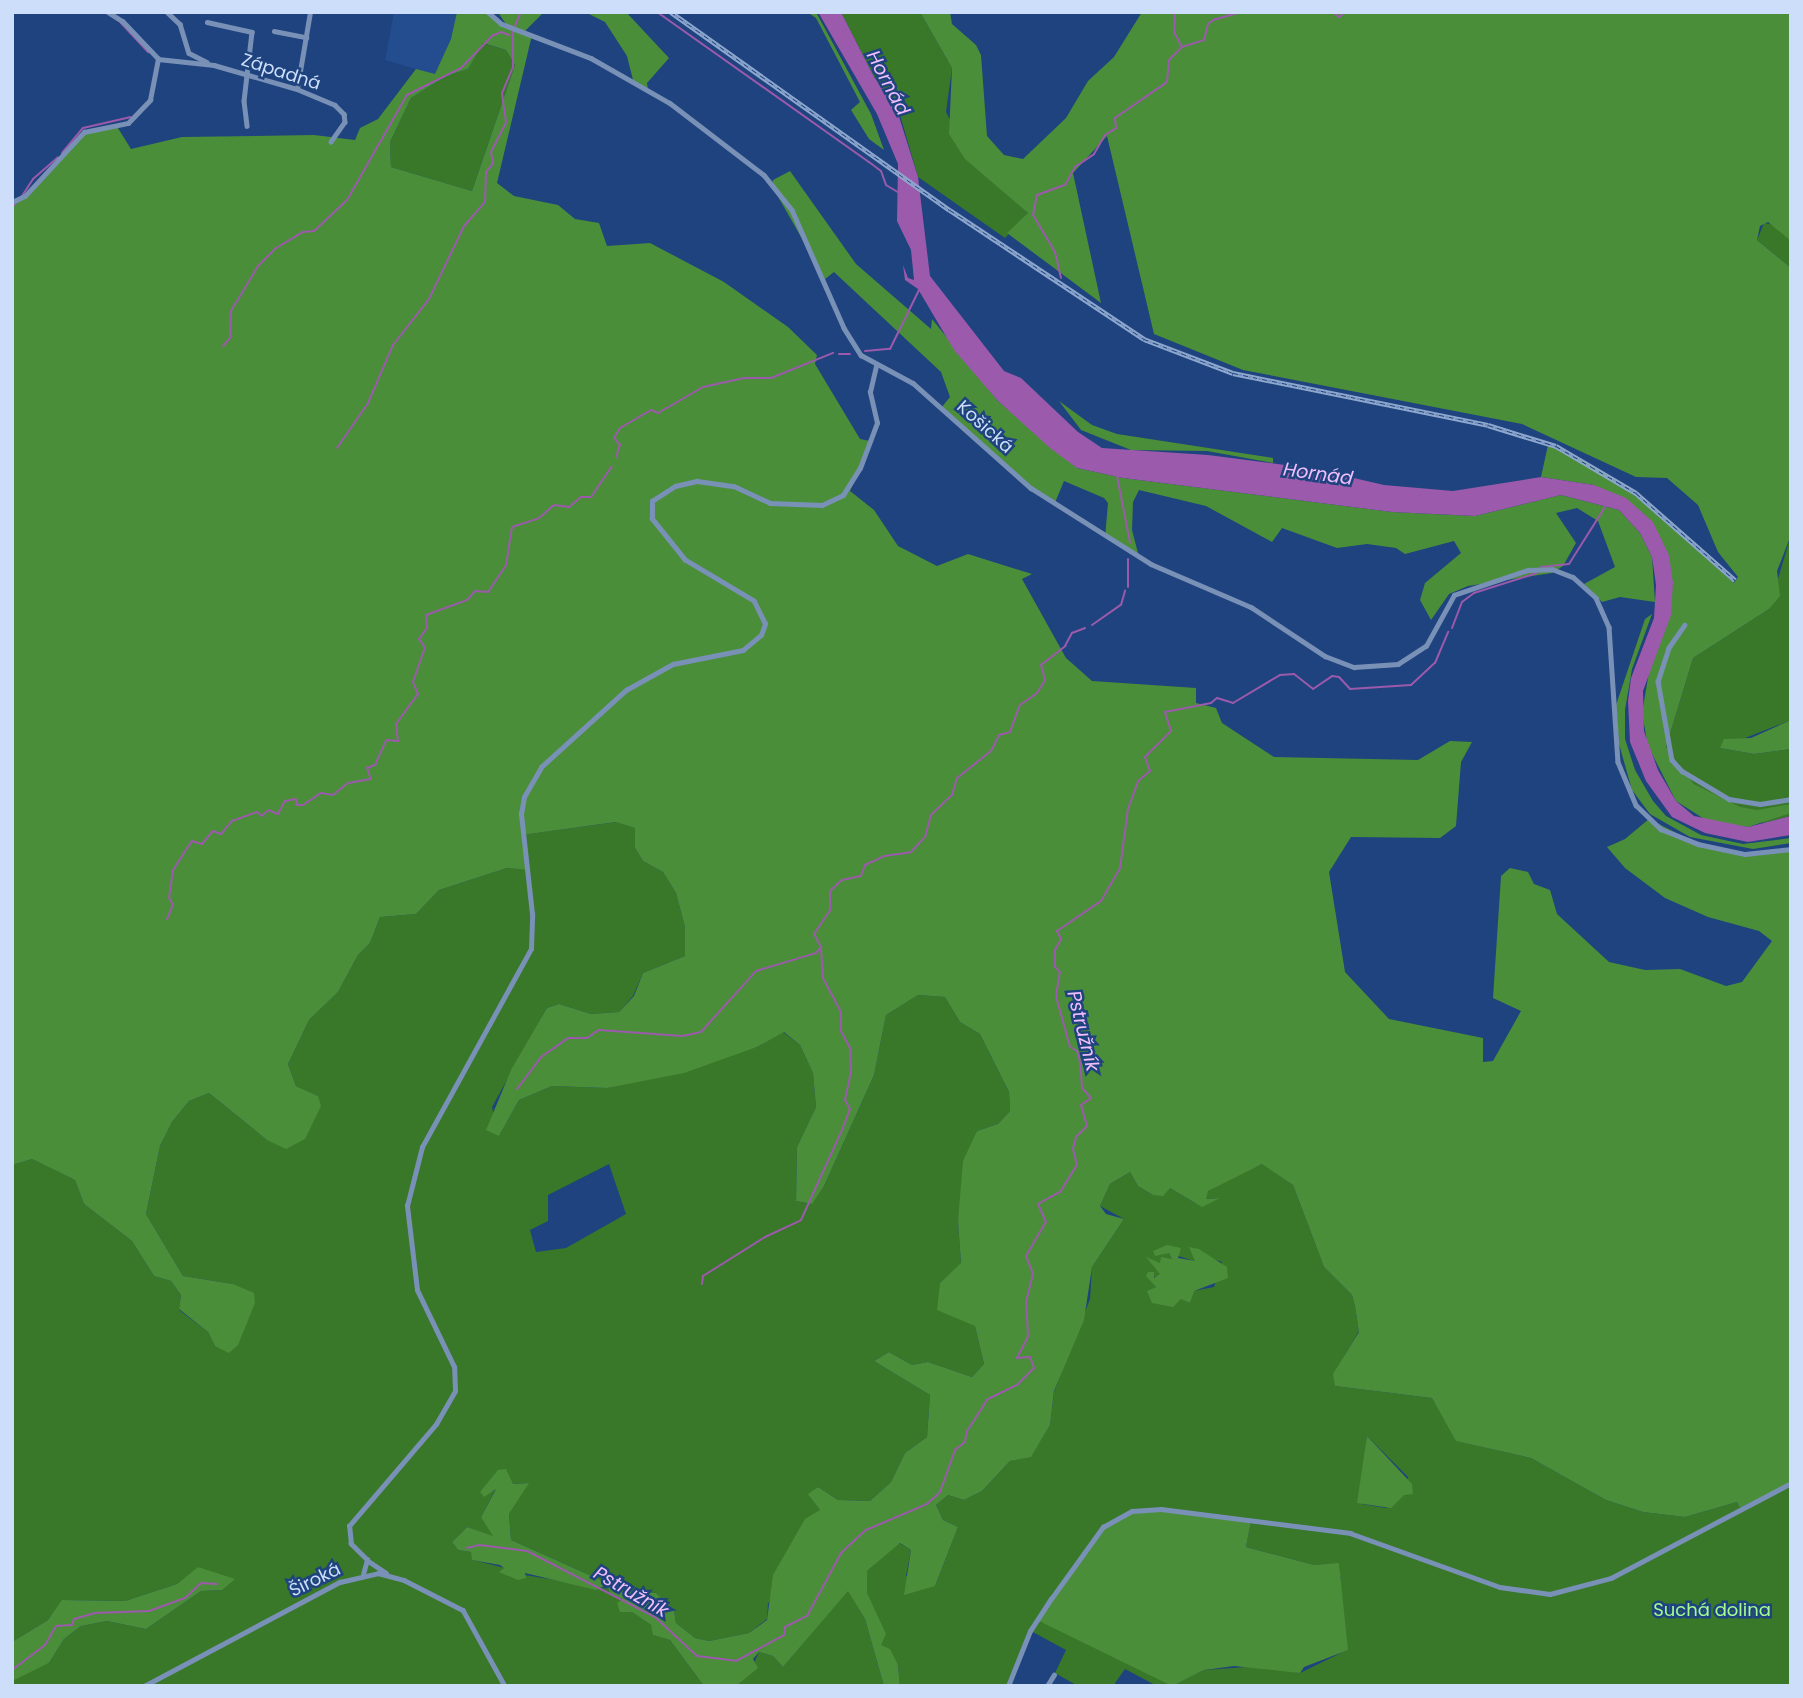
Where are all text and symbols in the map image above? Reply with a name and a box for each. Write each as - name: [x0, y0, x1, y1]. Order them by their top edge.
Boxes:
- water label: Hornád: [861, 47, 915, 119]
- street label: Západná: [239, 49, 323, 95]
- street label: Košická: [952, 396, 1018, 458]
- water label: Hornád: [1282, 458, 1354, 490]
- water label: Pstružník: [1062, 988, 1104, 1074]
- street label: Široká: [286, 1558, 344, 1602]
- water label: Pstružník: [590, 1562, 672, 1622]
- park label: Suchá dolina: [1653, 1599, 1771, 1621]

